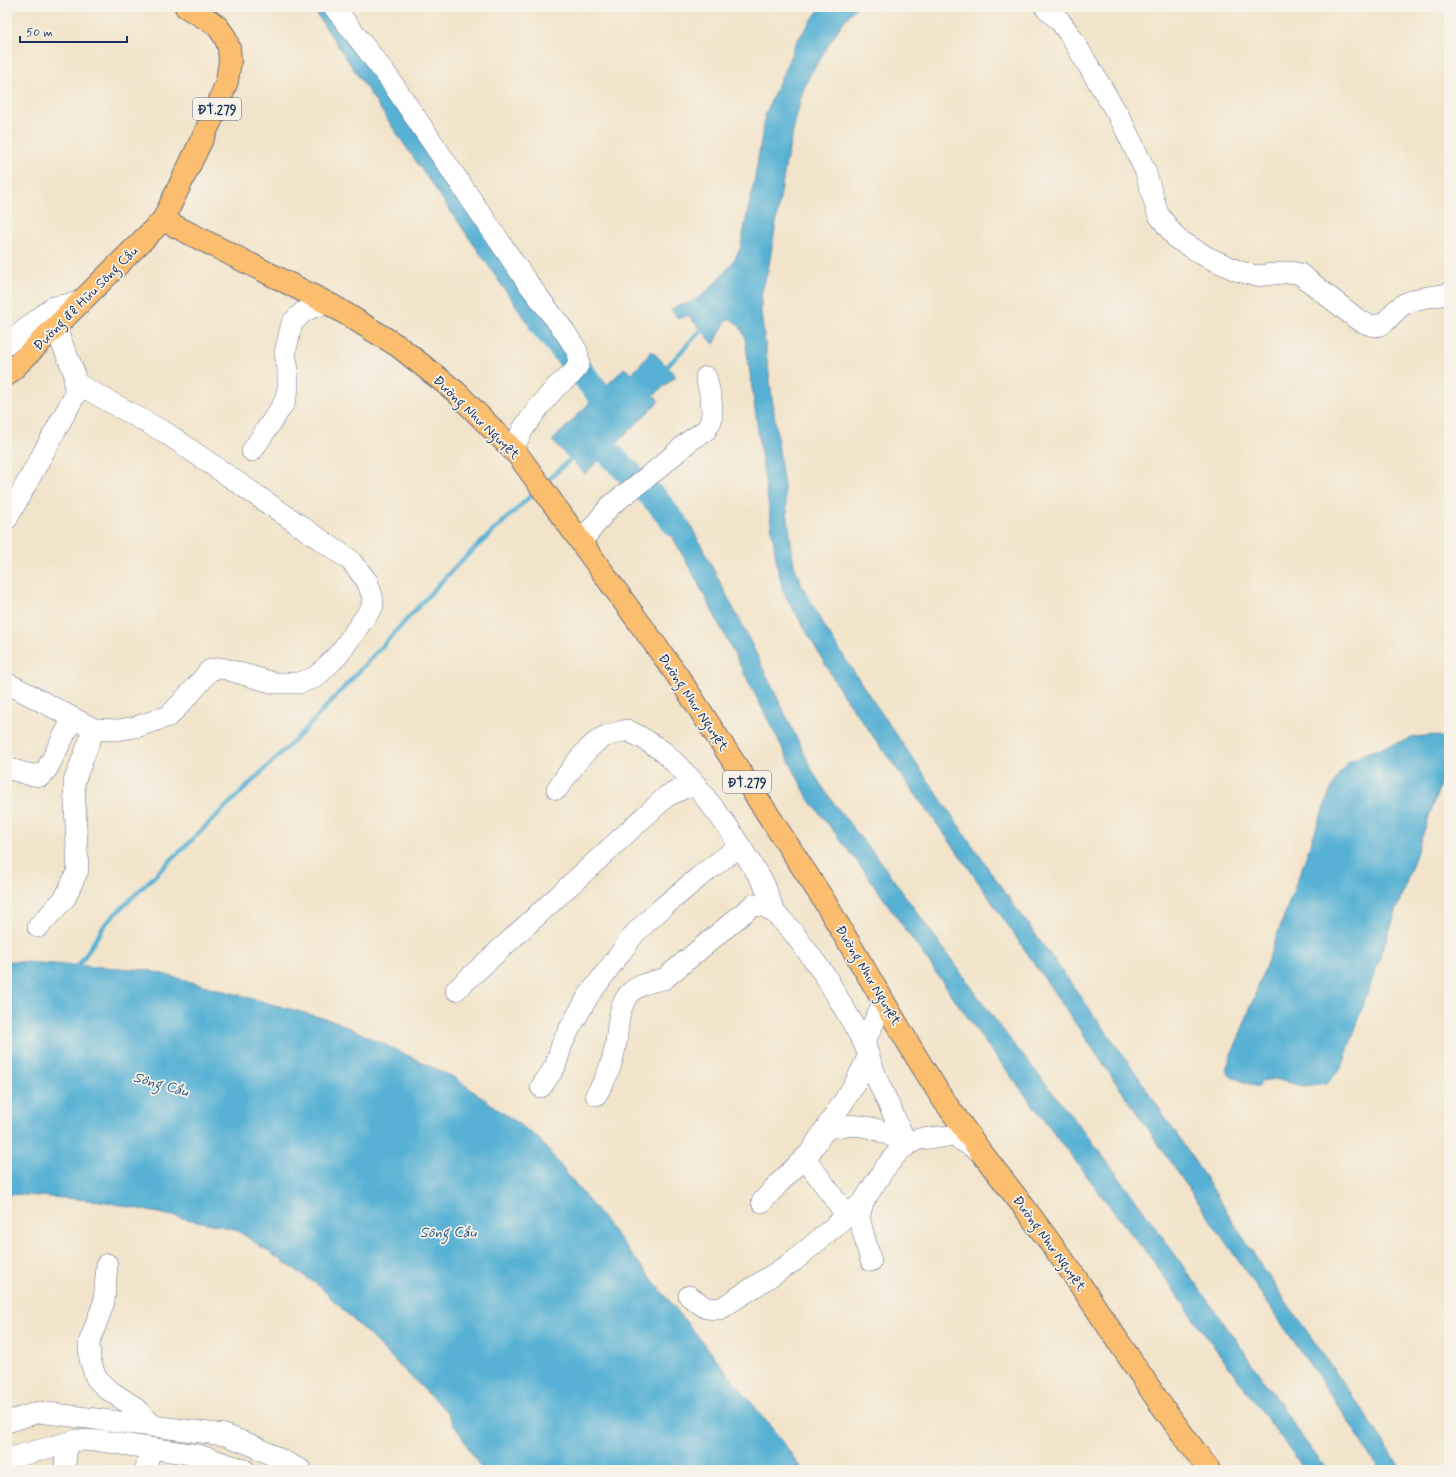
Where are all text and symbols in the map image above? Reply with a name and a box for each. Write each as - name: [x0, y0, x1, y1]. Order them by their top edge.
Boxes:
- scale bar: [20, 18, 127, 44]
- text: 50 m: [26, 25, 53, 41]
- road number: ĐT.279: [193, 98, 241, 120]
- street label: Đường đê Hữu Sông Cầu: [30, 243, 143, 356]
- street label: Đường Như Nguyệt: [428, 372, 524, 466]
- street label: Đường Như Nguyệt: [652, 650, 733, 757]
- road number: ĐT.279: [723, 771, 771, 793]
- street label: Đường Như Nguyệt: [829, 922, 906, 1031]
- water label: Sông Cầu: [130, 1068, 192, 1105]
- street label: Đường Như Nguyệt: [1007, 1192, 1090, 1297]
- water label: Sông Cầu: [420, 1223, 477, 1245]

